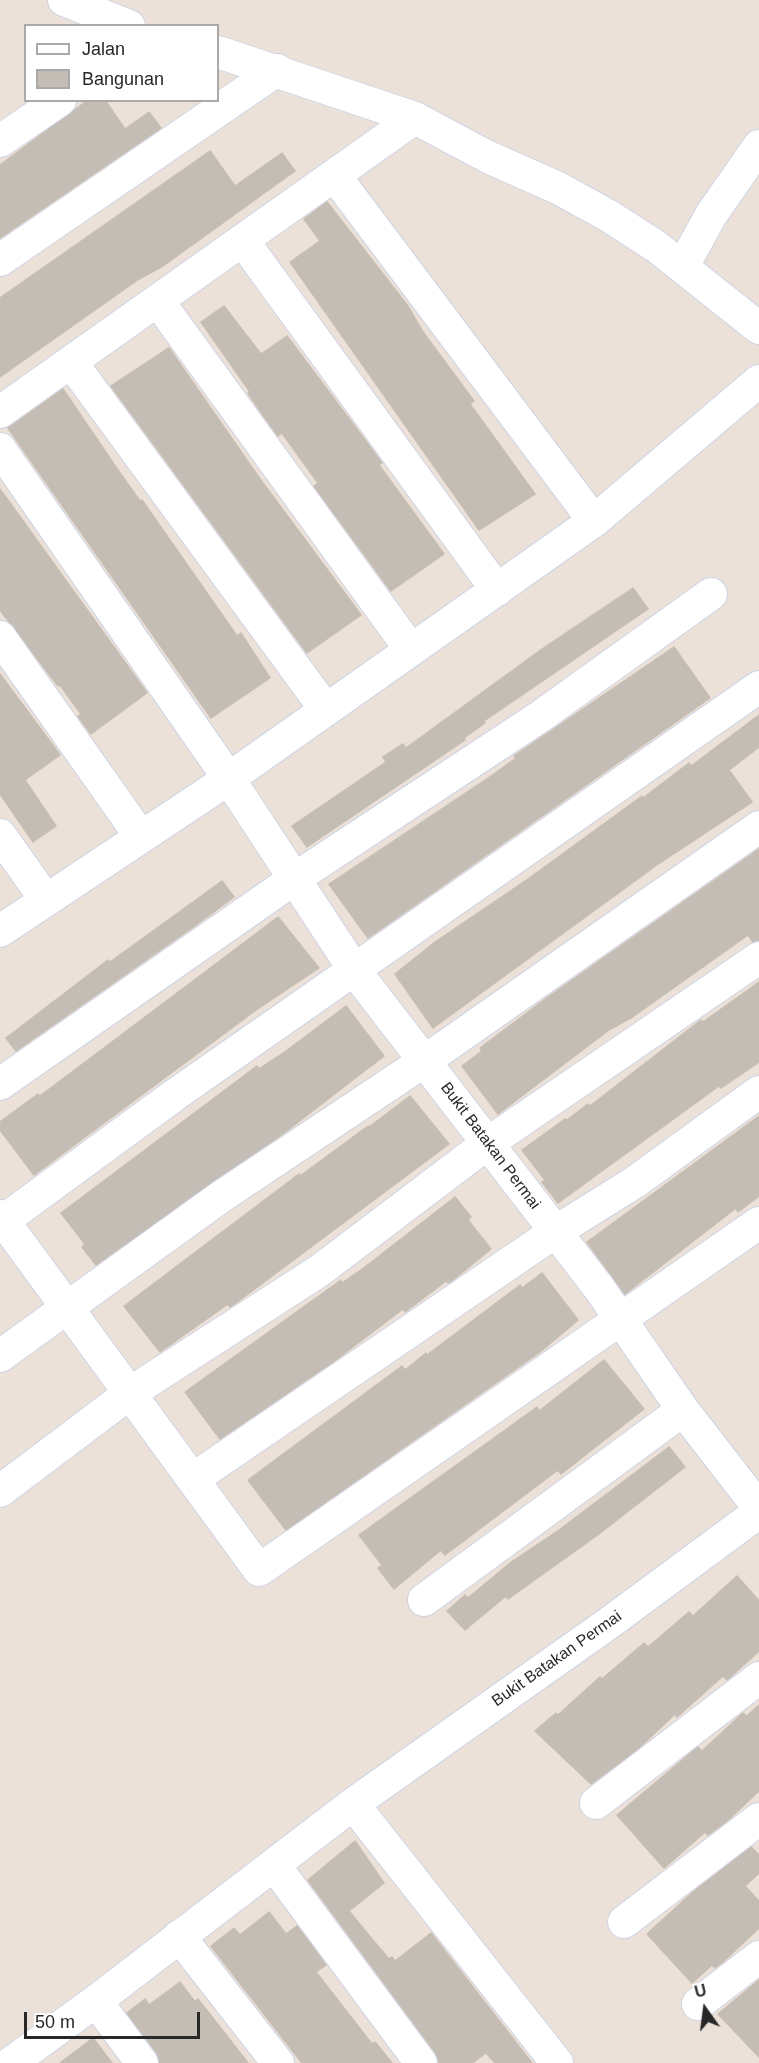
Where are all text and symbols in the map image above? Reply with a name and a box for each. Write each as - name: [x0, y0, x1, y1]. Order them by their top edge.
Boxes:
- legend: [24, 24, 219, 102]
- text: Jalan: [82, 39, 125, 59]
- text: Bangunan: [82, 69, 164, 89]
- street label: Bukit Batakan Permai: [436, 1079, 544, 1213]
- street label: Bukit Batakan Permai: [488, 1607, 626, 1711]
- north arrow: [675, 1979, 735, 2039]
- text: U: [693, 1981, 708, 2001]
- scale bar: [27, 2000, 202, 2038]
- text: 50 m: [35, 2012, 75, 2032]

